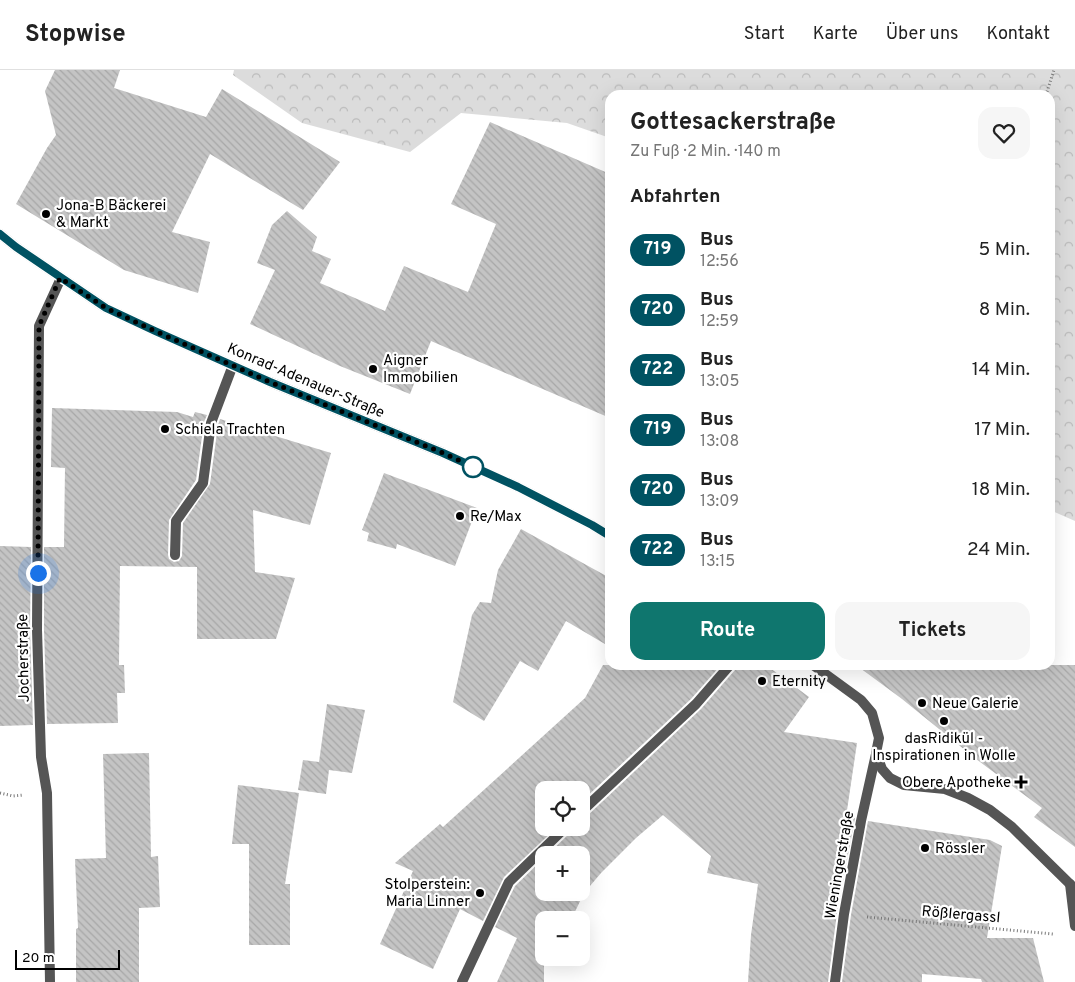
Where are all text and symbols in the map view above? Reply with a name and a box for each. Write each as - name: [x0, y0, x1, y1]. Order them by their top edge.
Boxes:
- text: Stopwise: [25, 20, 126, 50]
- text: Start: [744, 23, 785, 46]
- text: Karte: [813, 23, 858, 46]
- text: Über uns: [886, 23, 958, 46]
- text: Kontakt: [986, 23, 1050, 46]
- button: heart: [978, 107, 1030, 159]
- text: Gottesackerstraße: [630, 108, 836, 138]
- text: Zu Fuß · 2 Min. · 140 m: [630, 142, 781, 162]
- text: Abfahrten: [630, 185, 720, 209]
- place label: Jona-B Bäckerei & Markt: [56, 197, 166, 233]
- marker: Jona-B Bäckerei & Markt: [40, 208, 52, 220]
- text: Bus: [700, 228, 734, 252]
- text: 719: [643, 238, 672, 261]
- text: 5 Min.: [979, 238, 1030, 262]
- text: 12:56: [700, 252, 739, 272]
- text: Bus: [700, 288, 734, 312]
- text: 720: [641, 298, 674, 321]
- text: 8 Min.: [979, 298, 1030, 322]
- text: 12:59: [700, 312, 739, 332]
- street label: Konrad-Adenauer-Straße: [224, 340, 387, 423]
- text: Bus: [700, 348, 734, 372]
- place label: Aigner Immobilien: [383, 352, 458, 388]
- text: 722: [642, 358, 673, 381]
- text: 14 Min.: [972, 358, 1030, 382]
- marker: Aigner Immobilien: [367, 363, 379, 375]
- text: 13:05: [700, 372, 739, 392]
- text: Bus: [700, 408, 734, 432]
- text: 719: [643, 418, 672, 441]
- text: 17 Min.: [974, 418, 1030, 442]
- place label: Schiela Trachten: [175, 421, 285, 440]
- marker: Schiela Trachten: [159, 423, 171, 435]
- text: 13:08: [700, 432, 739, 452]
- unlabelled marker: [462, 456, 484, 478]
- text: Bus: [700, 468, 734, 492]
- text: 720: [641, 478, 674, 501]
- text: 18 Min.: [972, 478, 1030, 502]
- text: 13:09: [700, 492, 739, 512]
- place label: Re/Max: [470, 508, 522, 527]
- marker: Re/Max: [454, 510, 466, 522]
- text: Bus: [700, 528, 734, 552]
- text: 722: [642, 538, 673, 561]
- text: 24 Min.: [967, 538, 1030, 562]
- text: 13:15: [700, 552, 735, 572]
- your location: [26, 561, 51, 586]
- button: Route: [630, 602, 825, 660]
- button: Tickets: [835, 602, 1030, 660]
- street label: Jocherstraße: [14, 614, 35, 702]
- place label: Eternity: [772, 673, 826, 692]
- marker: Eternity: [756, 675, 768, 687]
- place label: Neue Galerie: [932, 695, 1019, 714]
- marker: Neue Galerie: [916, 697, 928, 709]
- marker: dasRidikül - Inspirationen in Wolle: [938, 715, 950, 727]
- place label: dasRidikül - Inspirationen in Wolle: [872, 730, 1016, 766]
- place label: Obere Apotheke: [902, 774, 1011, 793]
- marker: Obere Apotheke: [1015, 776, 1027, 788]
- map controls: [535, 781, 590, 966]
- button: locate: [535, 781, 590, 836]
- street label: Wieningerstraße: [822, 810, 859, 921]
- place label: Rössler: [935, 840, 985, 859]
- marker: Rössler: [919, 842, 931, 854]
- button: +: [535, 846, 590, 901]
- place label: Stolperstein: Maria Linner: [384, 876, 470, 912]
- marker: Stolperstein: Maria Linner: [474, 887, 486, 899]
- street label: Rößlergassl: [921, 903, 1001, 928]
- button: −: [535, 911, 590, 966]
- scale bar: [15, 947, 120, 970]
- text: 20 m: [22, 950, 55, 967]

